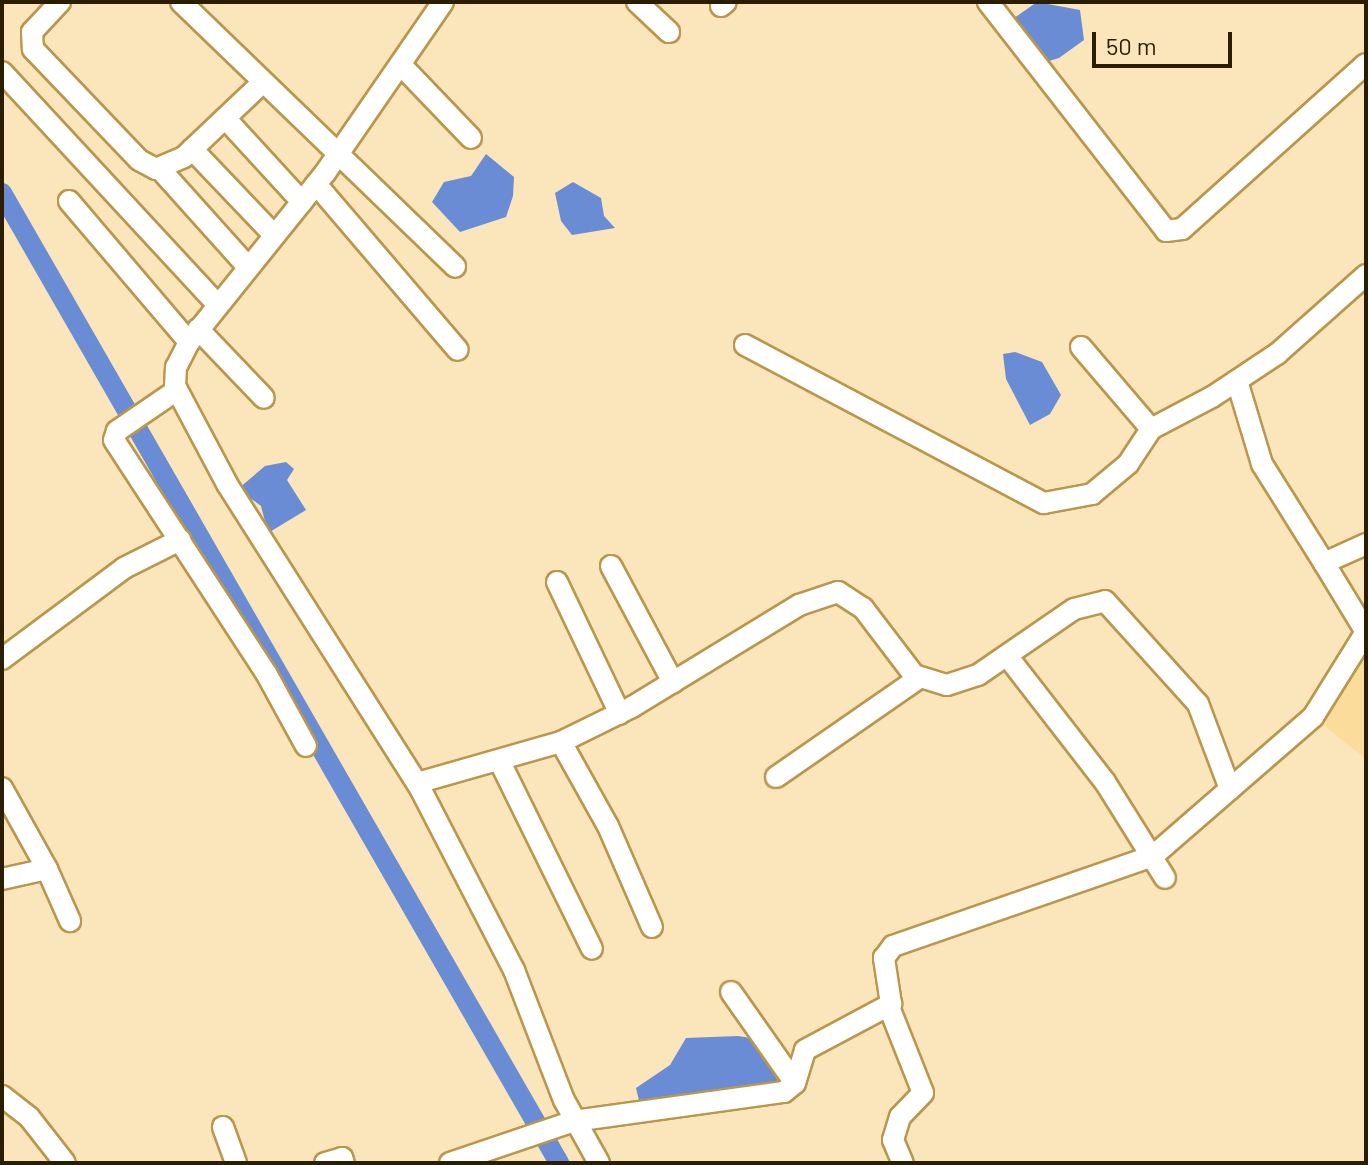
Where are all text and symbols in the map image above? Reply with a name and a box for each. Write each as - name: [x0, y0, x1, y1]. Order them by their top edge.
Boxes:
- scale bar: [1096, 16, 1236, 66]
- text: 50 m: [1106, 31, 1157, 60]

